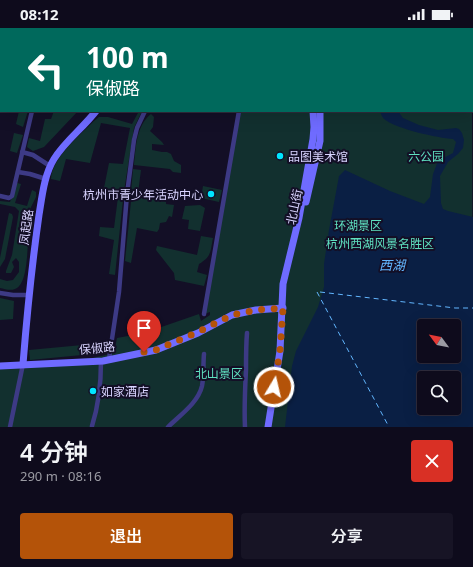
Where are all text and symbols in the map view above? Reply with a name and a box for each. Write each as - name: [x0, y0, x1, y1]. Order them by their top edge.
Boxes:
- text: 08:12: [20, 4, 59, 24]
- text: 100 m: [86, 38, 169, 76]
- icon: left: [20, 44, 72, 96]
- text: 保俶路: [86, 76, 140, 100]
- place label: 品图美术馆: [288, 148, 348, 165]
- park label: 六公园: [408, 148, 444, 165]
- marker: 品图美术馆: [275, 151, 285, 161]
- place label: 杭州市青少年活动中心: [83, 186, 203, 203]
- street label: 北山街: [282, 188, 306, 226]
- marker: 杭州市青少年活动中心: [206, 189, 216, 199]
- street label: 凤起路: [15, 208, 37, 246]
- park label: 环湖景区: [334, 217, 382, 234]
- park label: 杭州西湖风景名胜区: [326, 235, 434, 252]
- water label: 西湖: [379, 256, 407, 274]
- pin: [127, 311, 161, 352]
- icon: arrive: [133, 317, 155, 339]
- north arrow: [417, 319, 461, 363]
- map controls: [417, 319, 461, 415]
- street label: 保俶路: [78, 338, 116, 358]
- park label: 北山景区: [195, 365, 243, 382]
- position arrow: [253, 366, 295, 408]
- button: search: [417, 371, 461, 415]
- place label: 如家酒店: [101, 383, 149, 400]
- marker: 如家酒店: [88, 386, 98, 396]
- text: 4 分钟: [20, 435, 88, 468]
- button: close: [411, 440, 453, 482]
- text: 290 m · 08:16: [20, 467, 101, 485]
- button: 退出: [20, 513, 233, 559]
- button: 分享: [241, 513, 453, 559]

